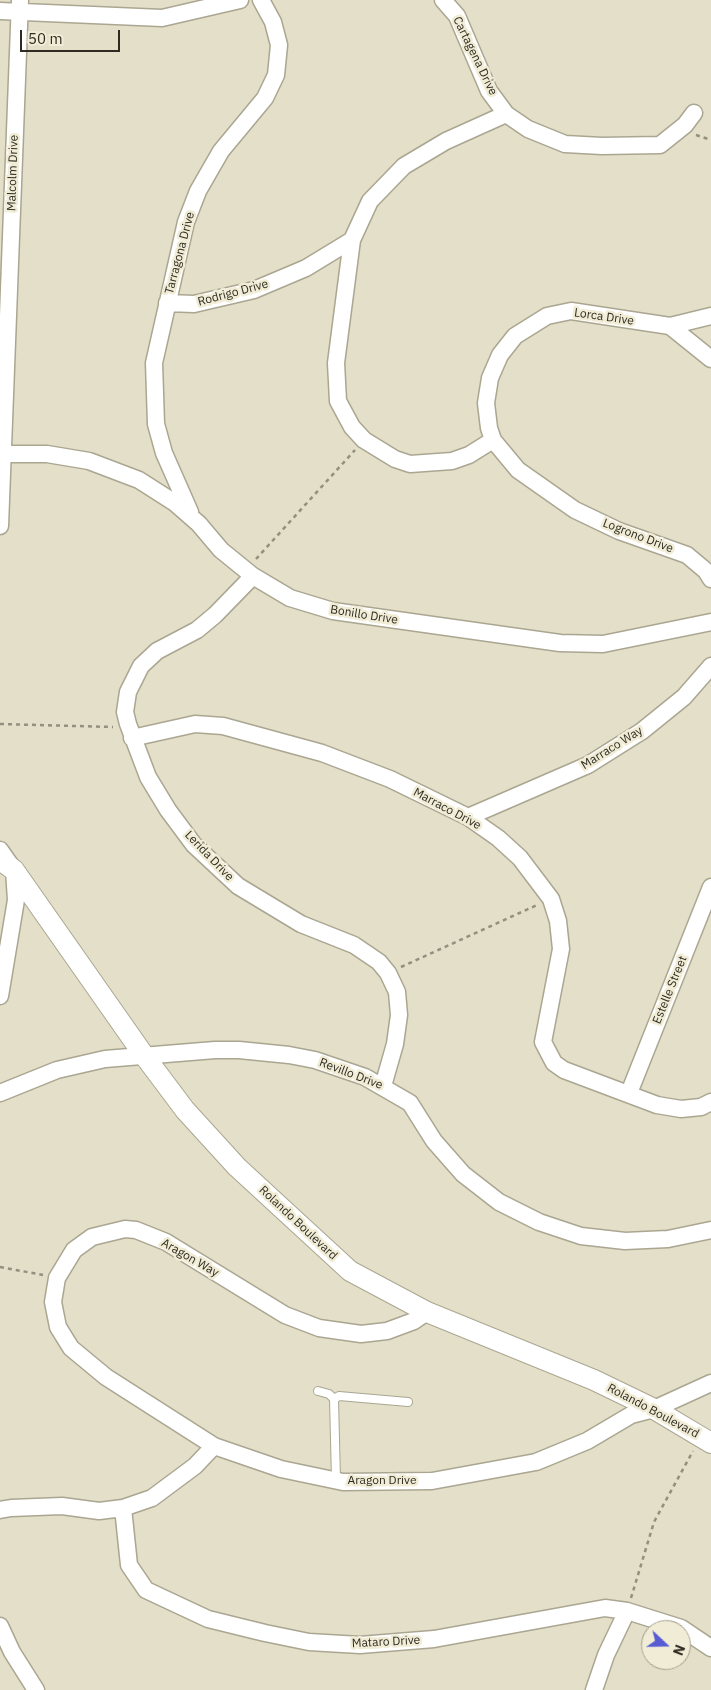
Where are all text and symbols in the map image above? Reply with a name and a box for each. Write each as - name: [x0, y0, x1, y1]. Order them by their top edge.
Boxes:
- street label: Cartagena Drive: [450, 14, 500, 98]
- scale bar: [22, 20, 122, 52]
- text: 50 m: [28, 29, 63, 48]
- street label: Malcolm Drive: [4, 135, 22, 211]
- street label: Tarragona Drive: [162, 210, 198, 296]
- street label: Rodrigo Drive: [196, 277, 270, 309]
- street label: Lorca Drive: [573, 306, 635, 328]
- street label: Logrono Drive: [601, 516, 675, 556]
- street label: Bonillo Drive: [329, 603, 399, 627]
- street label: Marraco Way: [579, 723, 645, 773]
- street label: Marraco Drive: [411, 785, 483, 833]
- street label: Lerida Drive: [182, 828, 236, 884]
- street label: Estelle Street: [650, 954, 690, 1026]
- street label: Revillo Drive: [317, 1055, 385, 1093]
- street label: Rolando Boulevard: [256, 1183, 340, 1263]
- street label: Aragon Way: [159, 1236, 221, 1280]
- street label: Rolando Boulevard: [605, 1381, 701, 1441]
- street label: Aragon Drive: [348, 1474, 416, 1488]
- north arrow: [641, 1620, 691, 1670]
- street label: Mataro Drive: [351, 1633, 421, 1651]
- text: N: [669, 1642, 689, 1658]

